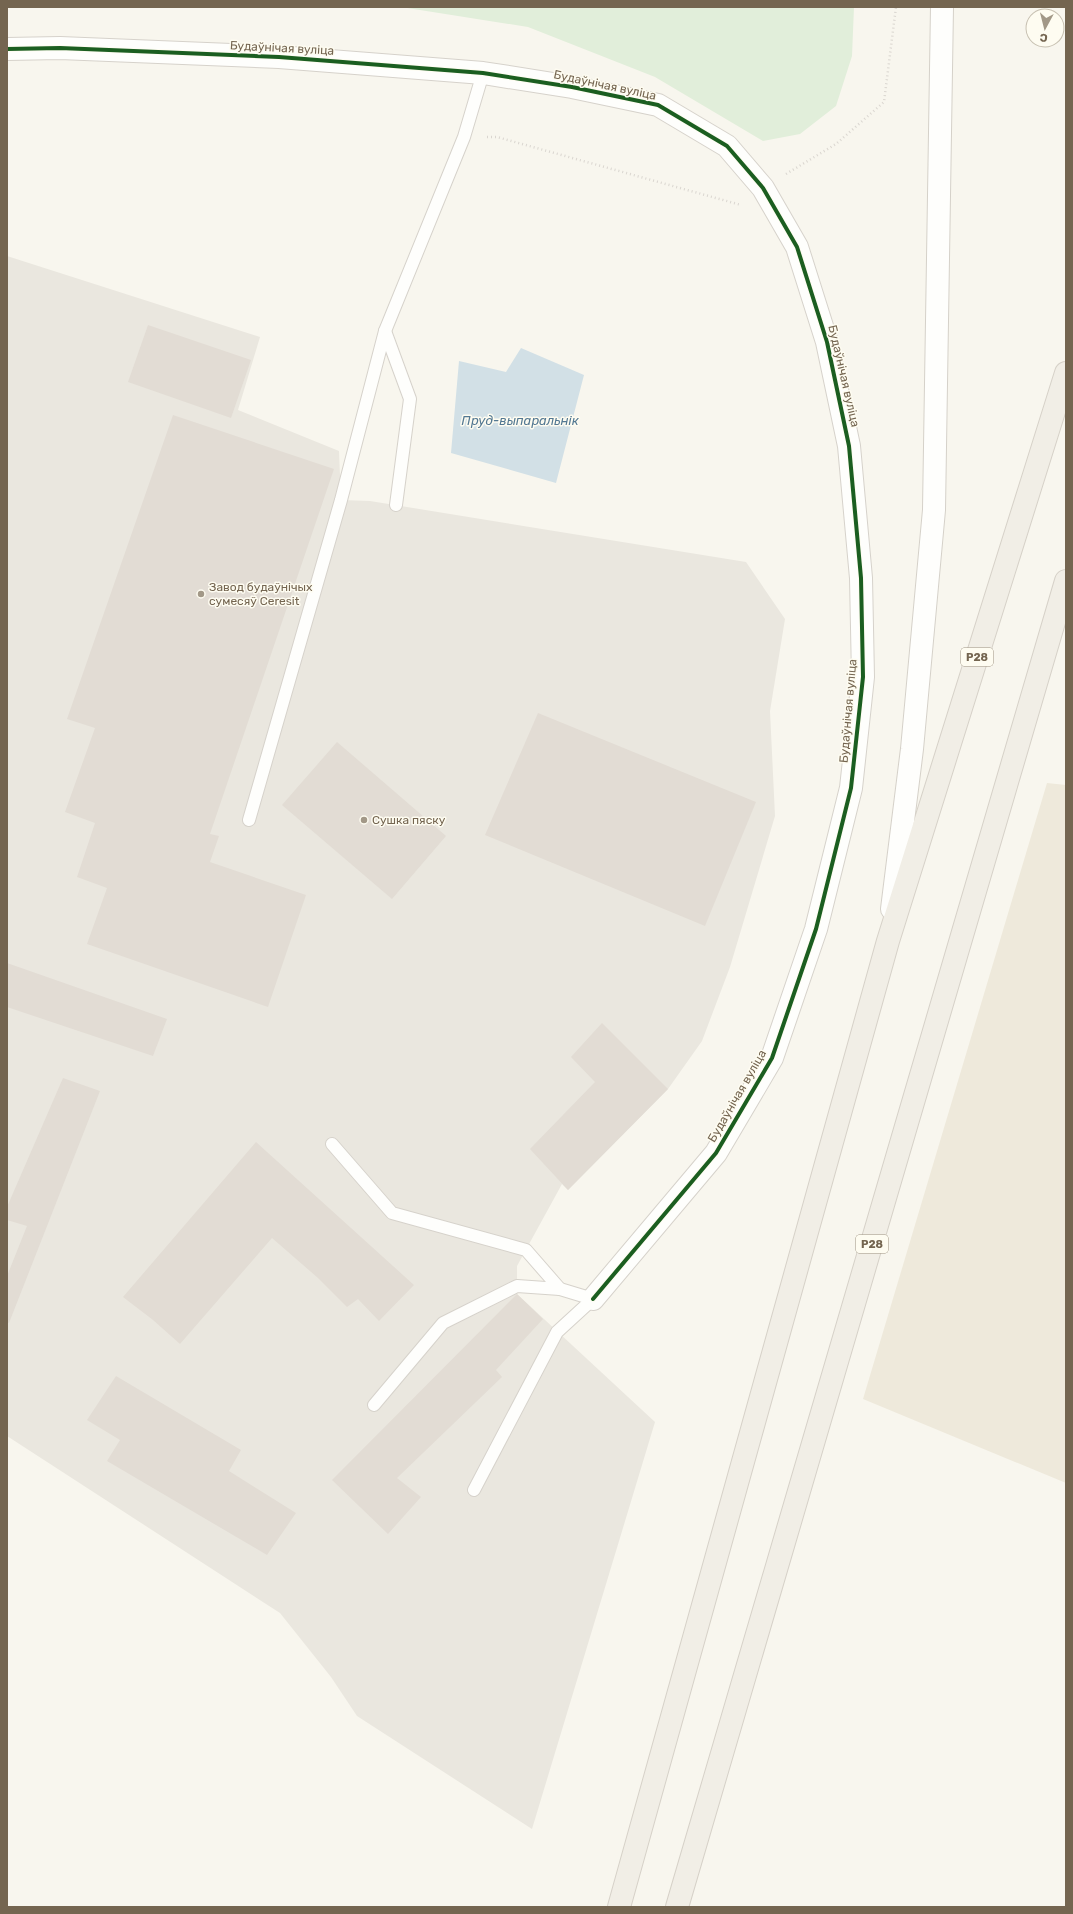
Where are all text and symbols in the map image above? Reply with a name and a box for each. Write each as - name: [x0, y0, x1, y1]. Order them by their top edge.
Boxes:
- north arrow: [1025, 8, 1065, 48]
- text: С: [1039, 30, 1048, 44]
- street label: Будаўнічая вуліца: [229, 38, 335, 58]
- street label: Будаўнічая вуліца: [552, 67, 658, 103]
- street label: Будаўнічая вуліца: [825, 324, 863, 428]
- water label: Пруд-выпаральнік: [461, 413, 579, 428]
- place label: Завод будаўнічых сумесяў Ceresit: [209, 580, 313, 608]
- marker: Завод будаўнічых сумесяў Ceresit: [196, 589, 206, 599]
- road number: Р28: [961, 648, 993, 666]
- street label: Будаўнічая вуліца: [836, 658, 860, 764]
- place label: Сушка пяску: [372, 813, 446, 827]
- marker: Сушка пяску: [359, 815, 369, 825]
- street label: Будаўнічая вуліца: [705, 1047, 769, 1145]
- road number: Р28: [856, 1235, 888, 1253]

